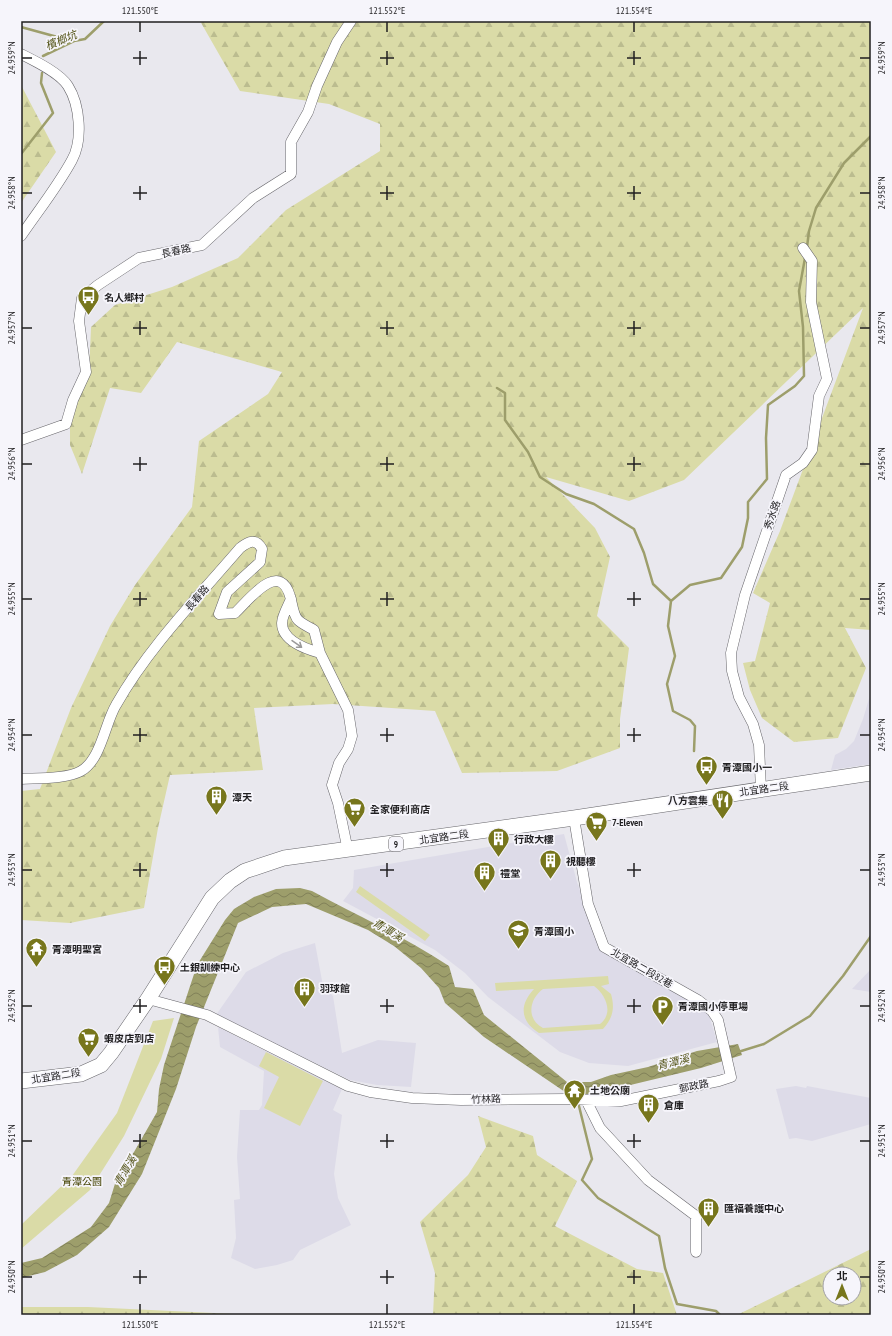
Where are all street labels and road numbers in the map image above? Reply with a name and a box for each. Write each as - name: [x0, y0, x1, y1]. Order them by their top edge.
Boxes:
- street label: 長春路: [160, 241, 192, 261]
- street label: 秀水路: [761, 499, 783, 531]
- street label: 長春路: [182, 582, 212, 614]
- street label: 北宜路二段: [738, 779, 790, 799]
- street label: 北宜路二段: [418, 827, 470, 847]
- road number: 9: [389, 837, 403, 851]
- street label: 北宜路二段82巷: [609, 945, 675, 991]
- street label: 北宜路二段: [30, 1066, 82, 1086]
- street label: 郵政路: [678, 1077, 710, 1095]
- street label: 竹林路: [471, 1092, 501, 1106]

